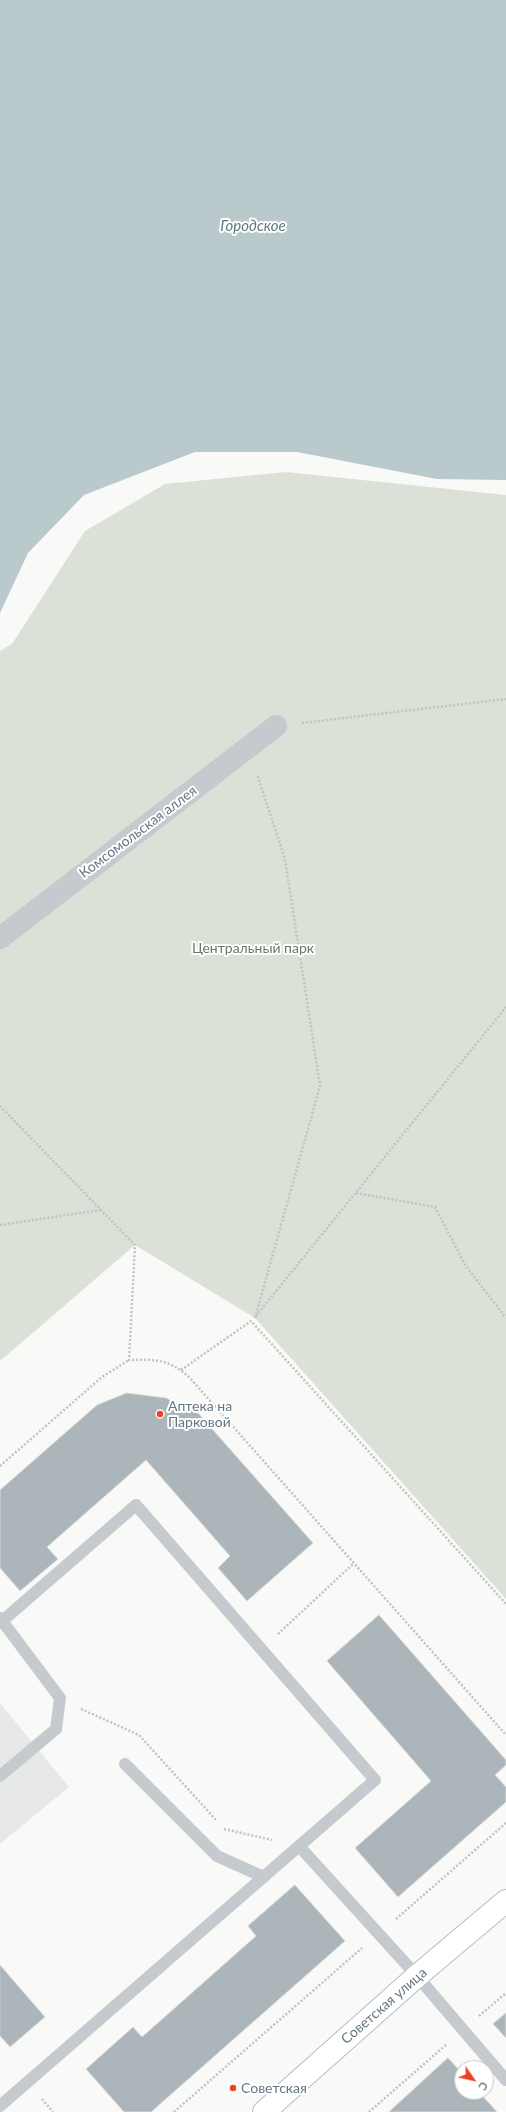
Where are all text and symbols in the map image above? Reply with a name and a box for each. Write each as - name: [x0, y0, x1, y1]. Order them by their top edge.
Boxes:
- water label: Городское: [220, 217, 286, 235]
- street label: Комсомольская аллея: [76, 782, 200, 882]
- park label: Центральный парк: [192, 940, 314, 956]
- place label: Аптека на Парковой: [168, 1398, 232, 1430]
- marker: Аптека на Парковой: [155, 1409, 165, 1419]
- street label: Советская улица: [338, 1964, 430, 2048]
- north arrow: [454, 2060, 494, 2100]
- place label: Советская: [241, 2080, 307, 2096]
- text: С: [476, 2080, 491, 2093]
- marker: Советская: [228, 2083, 238, 2093]

